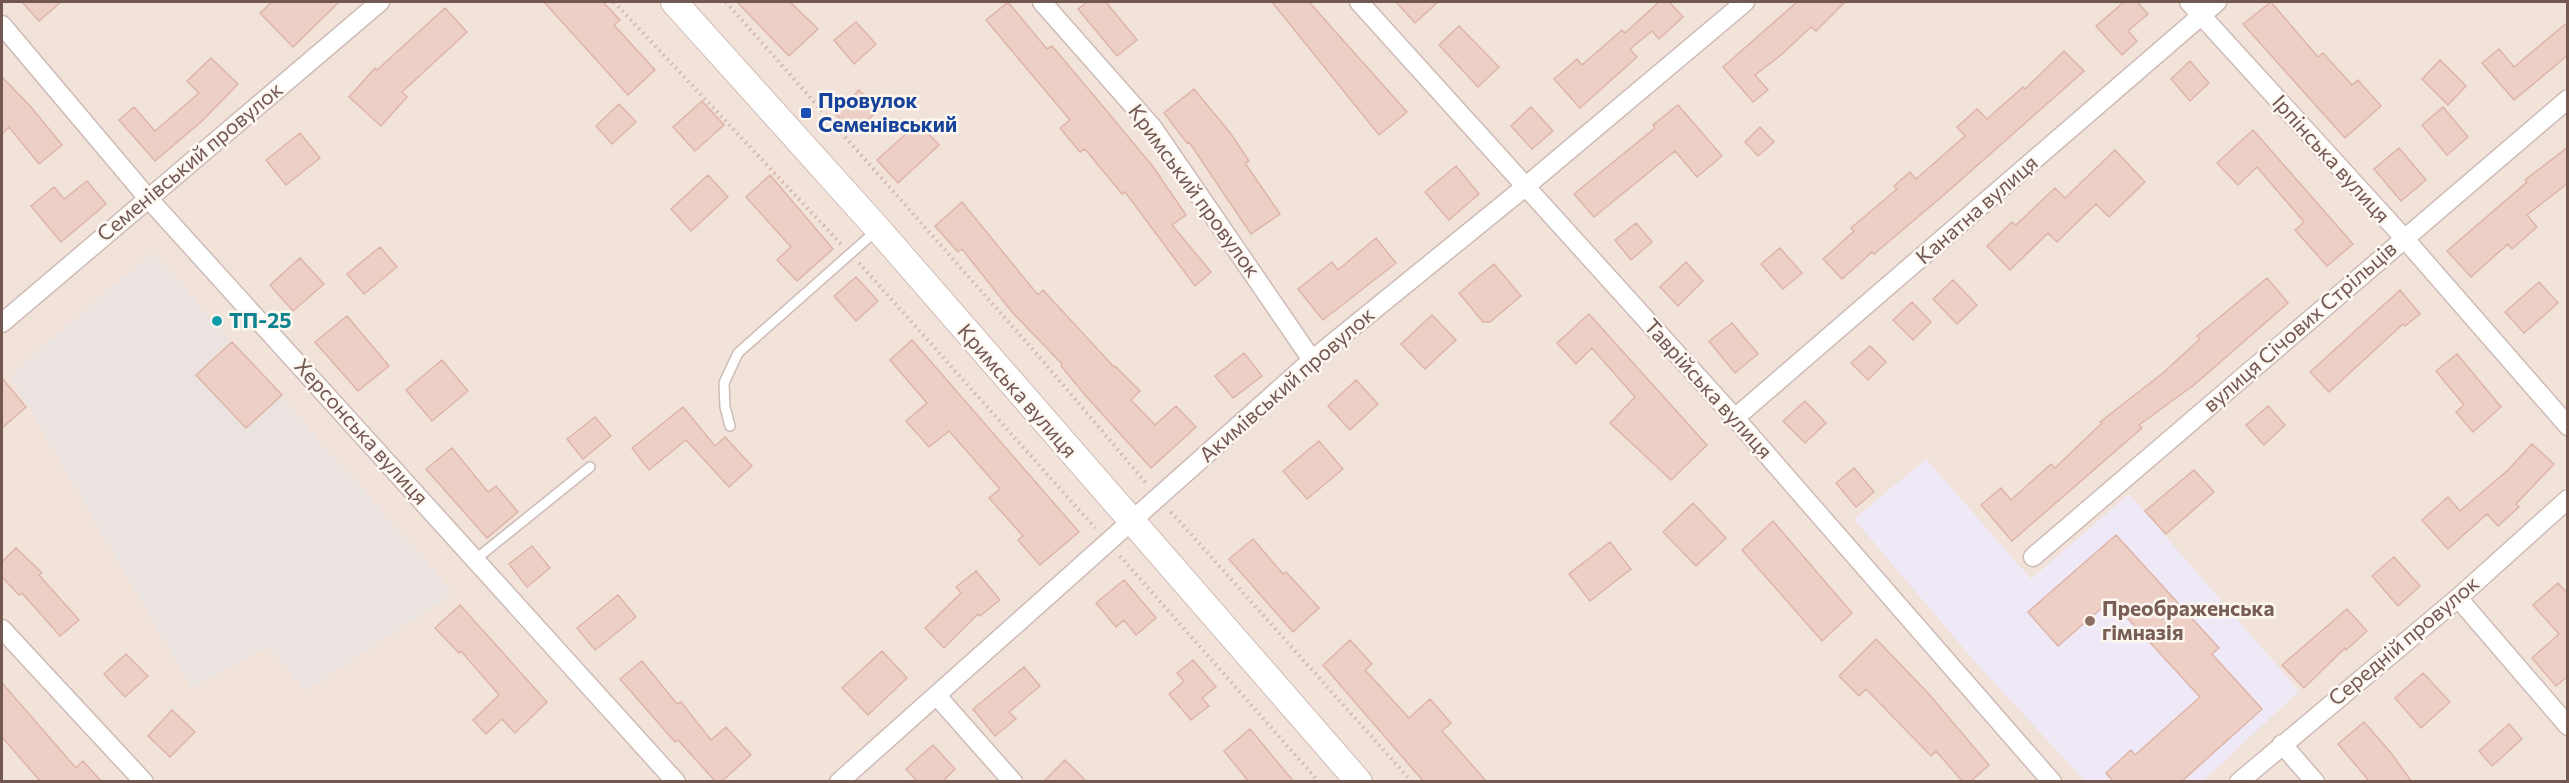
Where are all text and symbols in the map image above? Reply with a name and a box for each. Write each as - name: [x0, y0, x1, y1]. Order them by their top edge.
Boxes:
- street label: Семенівський провулок: [91, 76, 287, 246]
- place label: Провулок Семенівський: [818, 87, 957, 136]
- street label: Ірпінська вулиця: [2268, 89, 2396, 227]
- street label: Кримський провулок: [1124, 99, 1266, 282]
- marker: Провулок Семенівський: [799, 106, 813, 120]
- street label: Канатна вулиця: [1910, 149, 2042, 269]
- street label: вулиця Січових Стрільців: [2197, 235, 2401, 417]
- street label: Акимівський провулок: [1193, 301, 1379, 467]
- place label: ТП-25: [229, 307, 291, 332]
- street label: Таврійська вулиця: [1640, 313, 1778, 463]
- marker: ТП-25: [210, 314, 224, 328]
- street label: Кримська вулиця: [953, 318, 1083, 462]
- street label: Херсонська вулиця: [290, 353, 434, 509]
- street label: Середній провулок: [2323, 570, 2483, 710]
- place label: Преображенська гімназія: [2102, 595, 2275, 644]
- marker: Преображенська гімназія: [2083, 614, 2097, 628]

